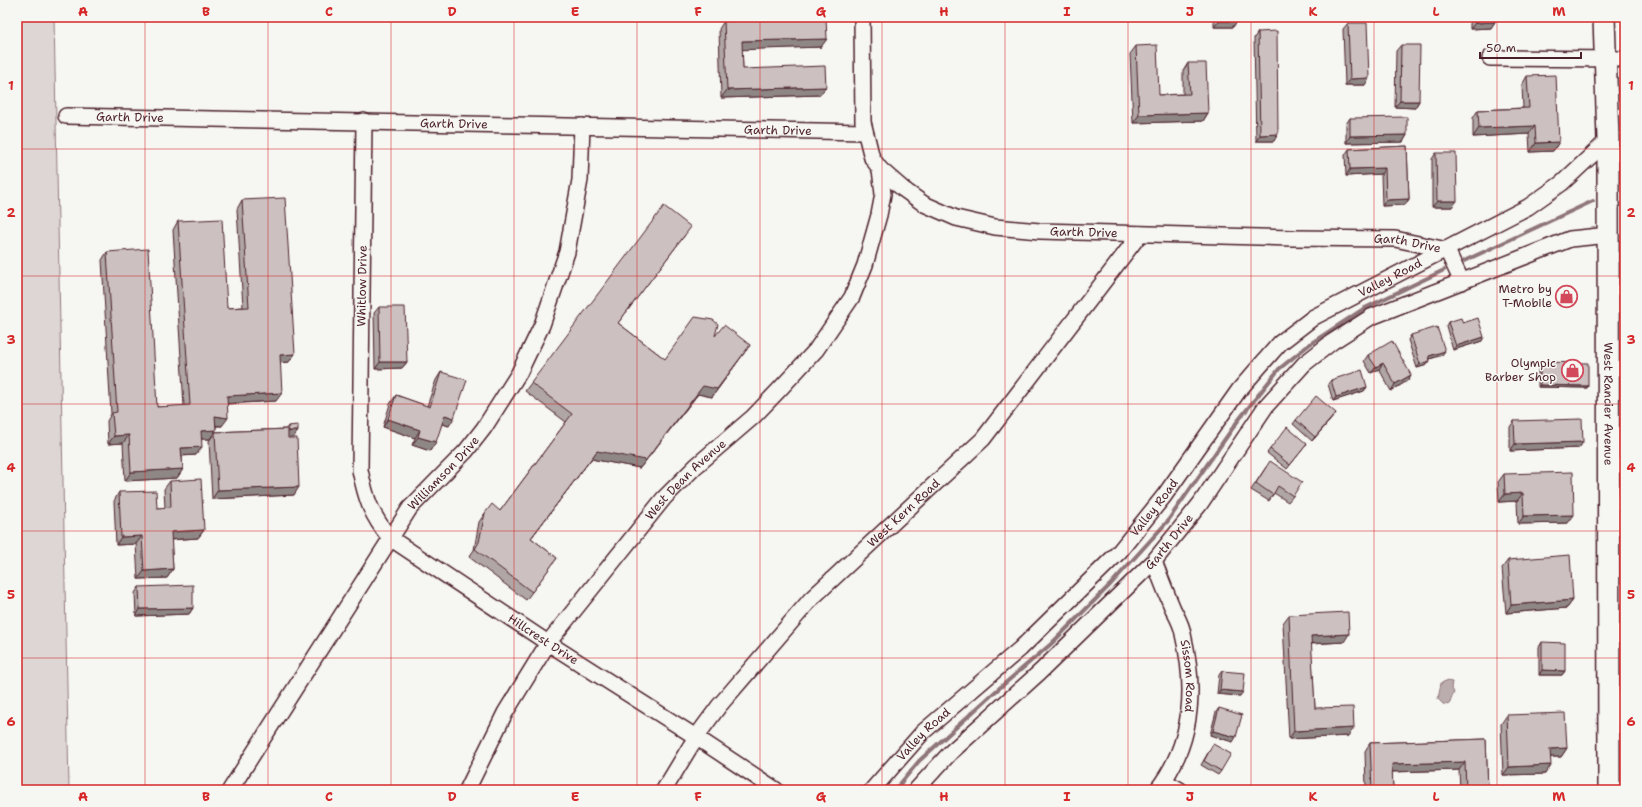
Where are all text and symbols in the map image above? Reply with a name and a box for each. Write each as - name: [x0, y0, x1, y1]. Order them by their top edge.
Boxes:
- text: A: [78, 3, 88, 20]
- text: B: [202, 3, 210, 20]
- text: C: [325, 3, 333, 20]
- text: D: [447, 3, 457, 20]
- text: E: [571, 3, 580, 20]
- text: F: [694, 3, 702, 20]
- text: G: [816, 3, 827, 20]
- text: H: [939, 3, 949, 20]
- text: I: [1063, 3, 1071, 20]
- text: J: [1186, 3, 1194, 20]
- text: K: [1309, 3, 1318, 20]
- text: L: [1432, 3, 1440, 20]
- text: M: [1552, 3, 1566, 20]
- scale bar: [1480, 34, 1581, 60]
- text: 50 m: [1486, 40, 1516, 56]
- text: 1: [8, 77, 14, 94]
- text: 1: [1628, 77, 1634, 94]
- street label: Garth Drive: [96, 109, 164, 126]
- street label: Garth Drive: [420, 115, 488, 132]
- street label: Garth Drive: [744, 122, 812, 139]
- text: 2: [6, 204, 16, 221]
- text: 2: [1626, 204, 1636, 221]
- street label: Garth Drive: [1050, 223, 1118, 241]
- street label: Garth Drive: [1374, 231, 1443, 257]
- street label: Whitlow Drive: [353, 245, 371, 327]
- street label: Valley Road: [1356, 255, 1425, 301]
- place label: Metro by T-Mobile: [1498, 281, 1552, 311]
- shop icon: Metro by T-Mobile: [1554, 283, 1580, 309]
- text: 3: [6, 331, 16, 348]
- text: 3: [1626, 331, 1636, 348]
- street label: West Rancier Avenue: [1600, 342, 1617, 466]
- place label: Olympic Barber Shop: [1485, 355, 1556, 385]
- shop icon: Olympic Barber Shop: [1559, 357, 1585, 383]
- street label: Williamson Drive: [404, 433, 483, 514]
- street label: West Dean Avenue: [642, 435, 730, 523]
- text: 4: [6, 459, 16, 476]
- text: 4: [1626, 459, 1636, 476]
- street label: West Kern Road: [864, 475, 943, 551]
- street label: Valley Road: [1126, 475, 1182, 540]
- street label: Garth Drive: [1142, 510, 1197, 573]
- text: 5: [7, 586, 15, 603]
- text: 5: [1627, 586, 1635, 603]
- street label: Hillcrest Drive: [505, 611, 582, 668]
- street label: Sissom Road: [1176, 638, 1198, 713]
- street label: Valley Road: [893, 704, 954, 764]
- text: 6: [6, 713, 16, 730]
- text: 6: [1626, 713, 1636, 730]
- text: A: [78, 788, 88, 805]
- text: B: [202, 788, 210, 805]
- text: C: [325, 788, 333, 805]
- text: D: [447, 788, 457, 805]
- text: E: [571, 788, 580, 805]
- text: F: [694, 788, 702, 805]
- text: G: [816, 788, 827, 805]
- text: H: [939, 788, 949, 805]
- text: I: [1063, 788, 1071, 805]
- text: J: [1186, 788, 1194, 805]
- text: K: [1309, 788, 1318, 805]
- text: L: [1432, 788, 1440, 805]
- text: M: [1552, 788, 1566, 805]

